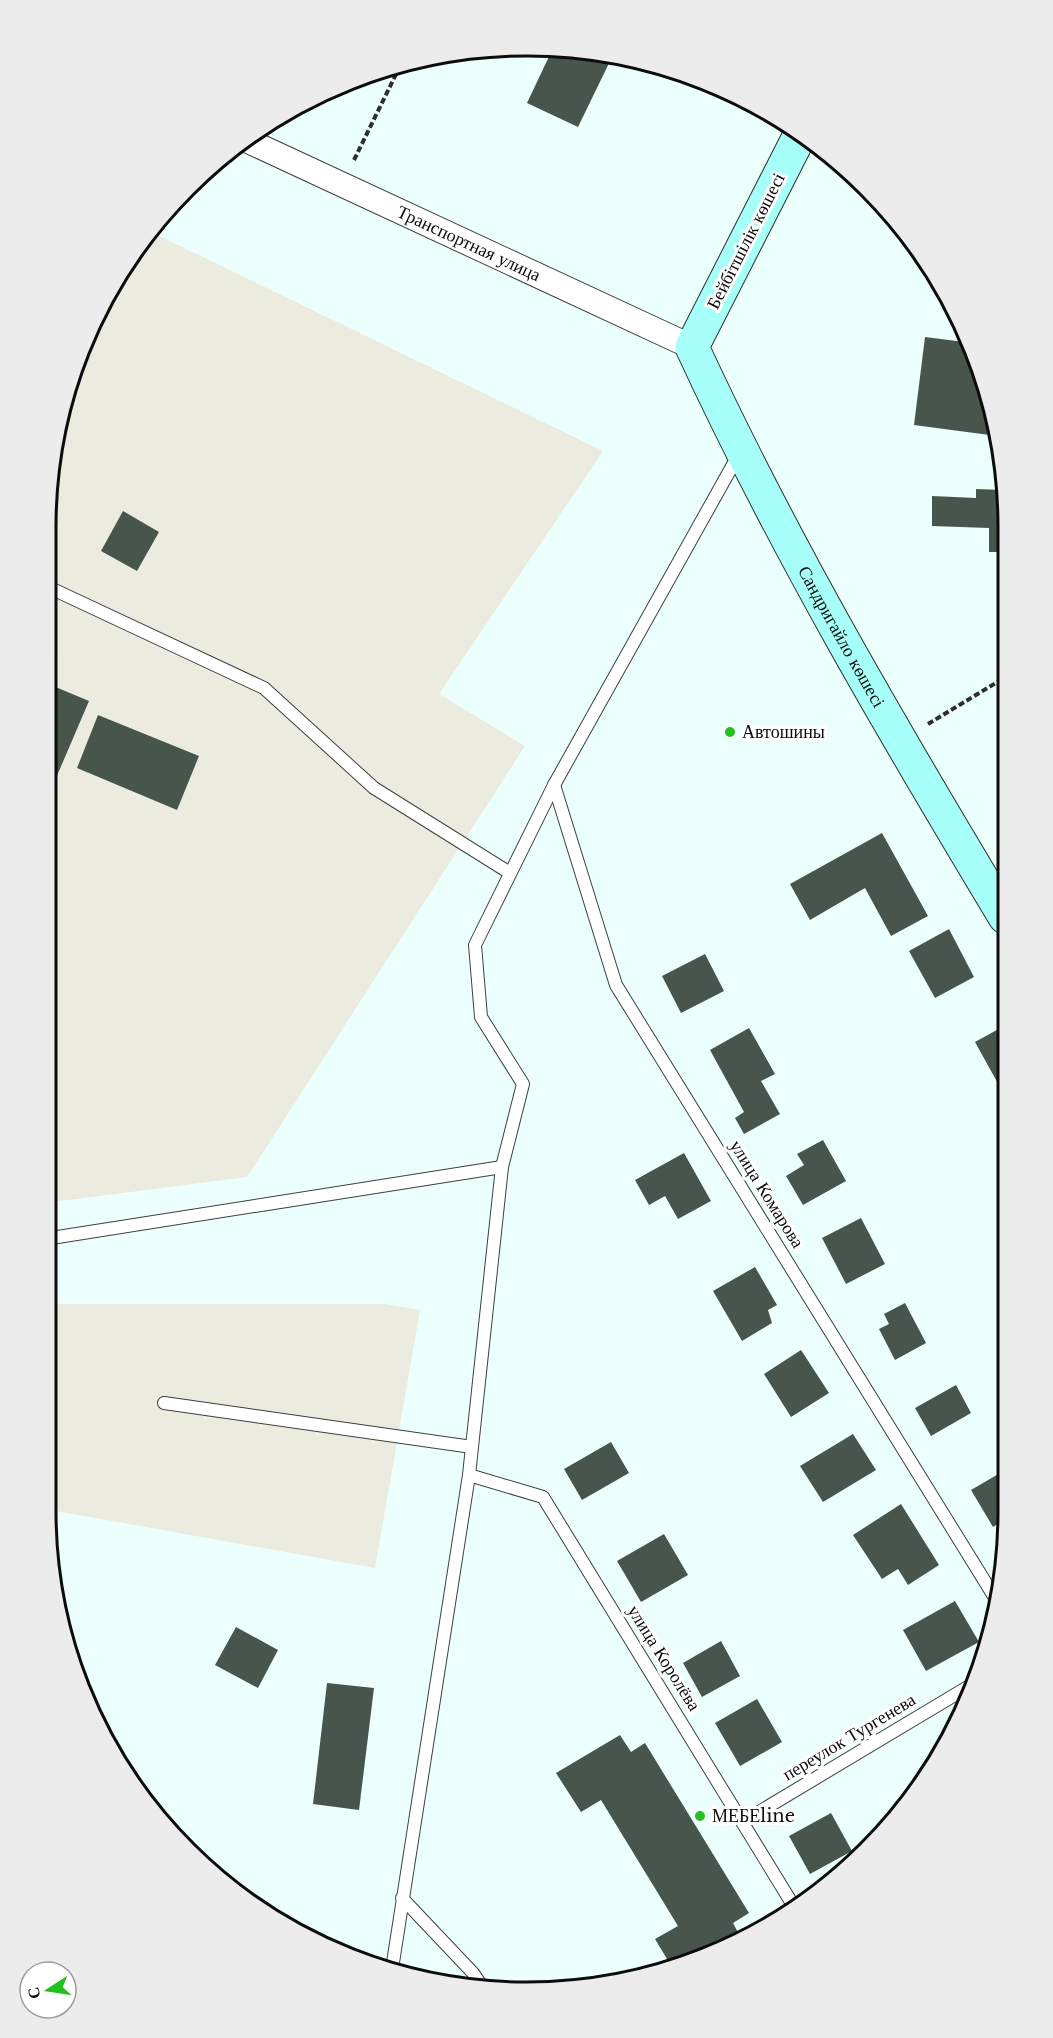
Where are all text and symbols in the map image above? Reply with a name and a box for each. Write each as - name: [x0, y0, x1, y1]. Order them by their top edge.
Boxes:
- street label: Бейбітшілік көшесі: [702, 169, 790, 313]
- street label: Транспортная улица: [394, 201, 544, 286]
- street label: Сандригайло көшесі: [793, 562, 890, 711]
- place label: Автошины: [742, 721, 825, 743]
- marker: Автошины: [723, 725, 737, 739]
- street label: улица Комарова: [725, 1136, 809, 1252]
- street label: улица Королёва: [623, 1601, 705, 1715]
- street label: переулок Тургенева: [778, 1689, 920, 1785]
- place label: МЕБЕline: [712, 1805, 795, 1827]
- marker: МЕБЕline: [693, 1809, 707, 1823]
- north arrow: [18, 1960, 78, 2020]
- text: С: [22, 1985, 44, 2001]

